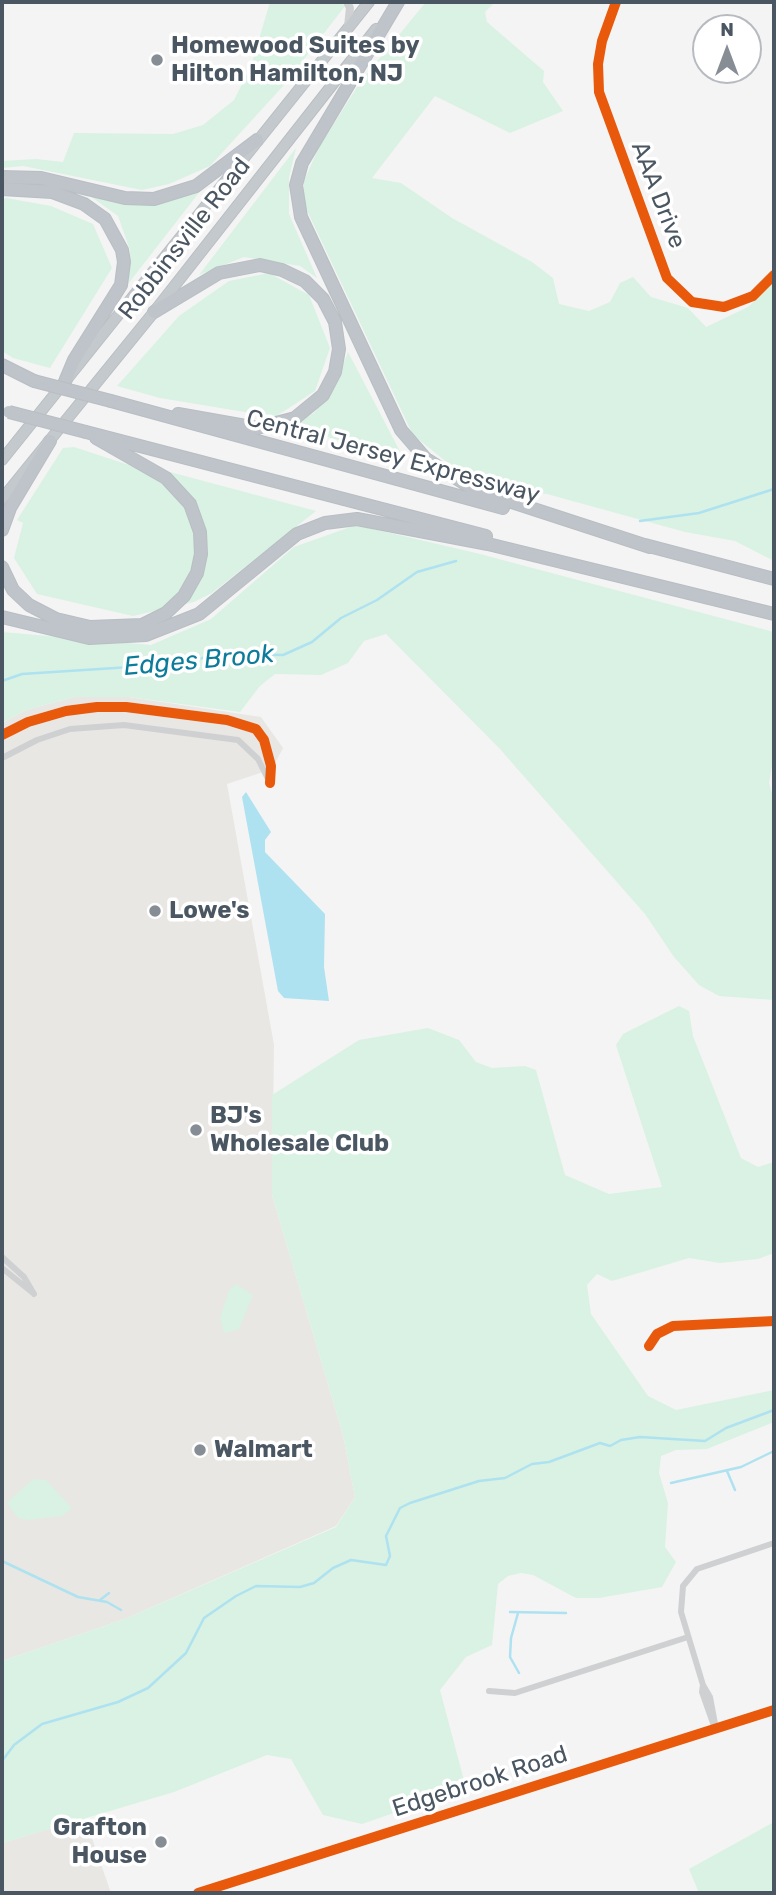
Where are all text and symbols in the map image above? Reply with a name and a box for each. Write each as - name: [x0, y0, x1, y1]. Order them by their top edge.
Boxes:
- north arrow: [692, 14, 762, 84]
- text: N: [720, 18, 734, 41]
- place label: Homewood Suites by Hilton Hamilton, NJ: [171, 32, 420, 88]
- marker: Homewood Suites by Hilton Hamilton, NJ: [149, 52, 165, 68]
- street label: AAA Drive: [625, 138, 691, 252]
- street label: Robbinsville Road: [113, 153, 257, 325]
- street label: Central Jersey Expressway: [243, 404, 543, 510]
- water label: Edges Brook: [122, 639, 276, 683]
- place label: Lowe's: [169, 897, 250, 925]
- marker: Lowe's: [147, 903, 163, 919]
- place label: BJ's Wholesale Club: [210, 1102, 389, 1158]
- marker: BJ's Wholesale Club: [188, 1122, 204, 1138]
- place label: Walmart: [214, 1436, 313, 1464]
- marker: Walmart: [192, 1442, 208, 1458]
- street label: Edgebrook Road: [389, 1740, 571, 1824]
- place label: Grafton House: [53, 1814, 147, 1870]
- marker: Grafton House: [153, 1834, 169, 1850]

